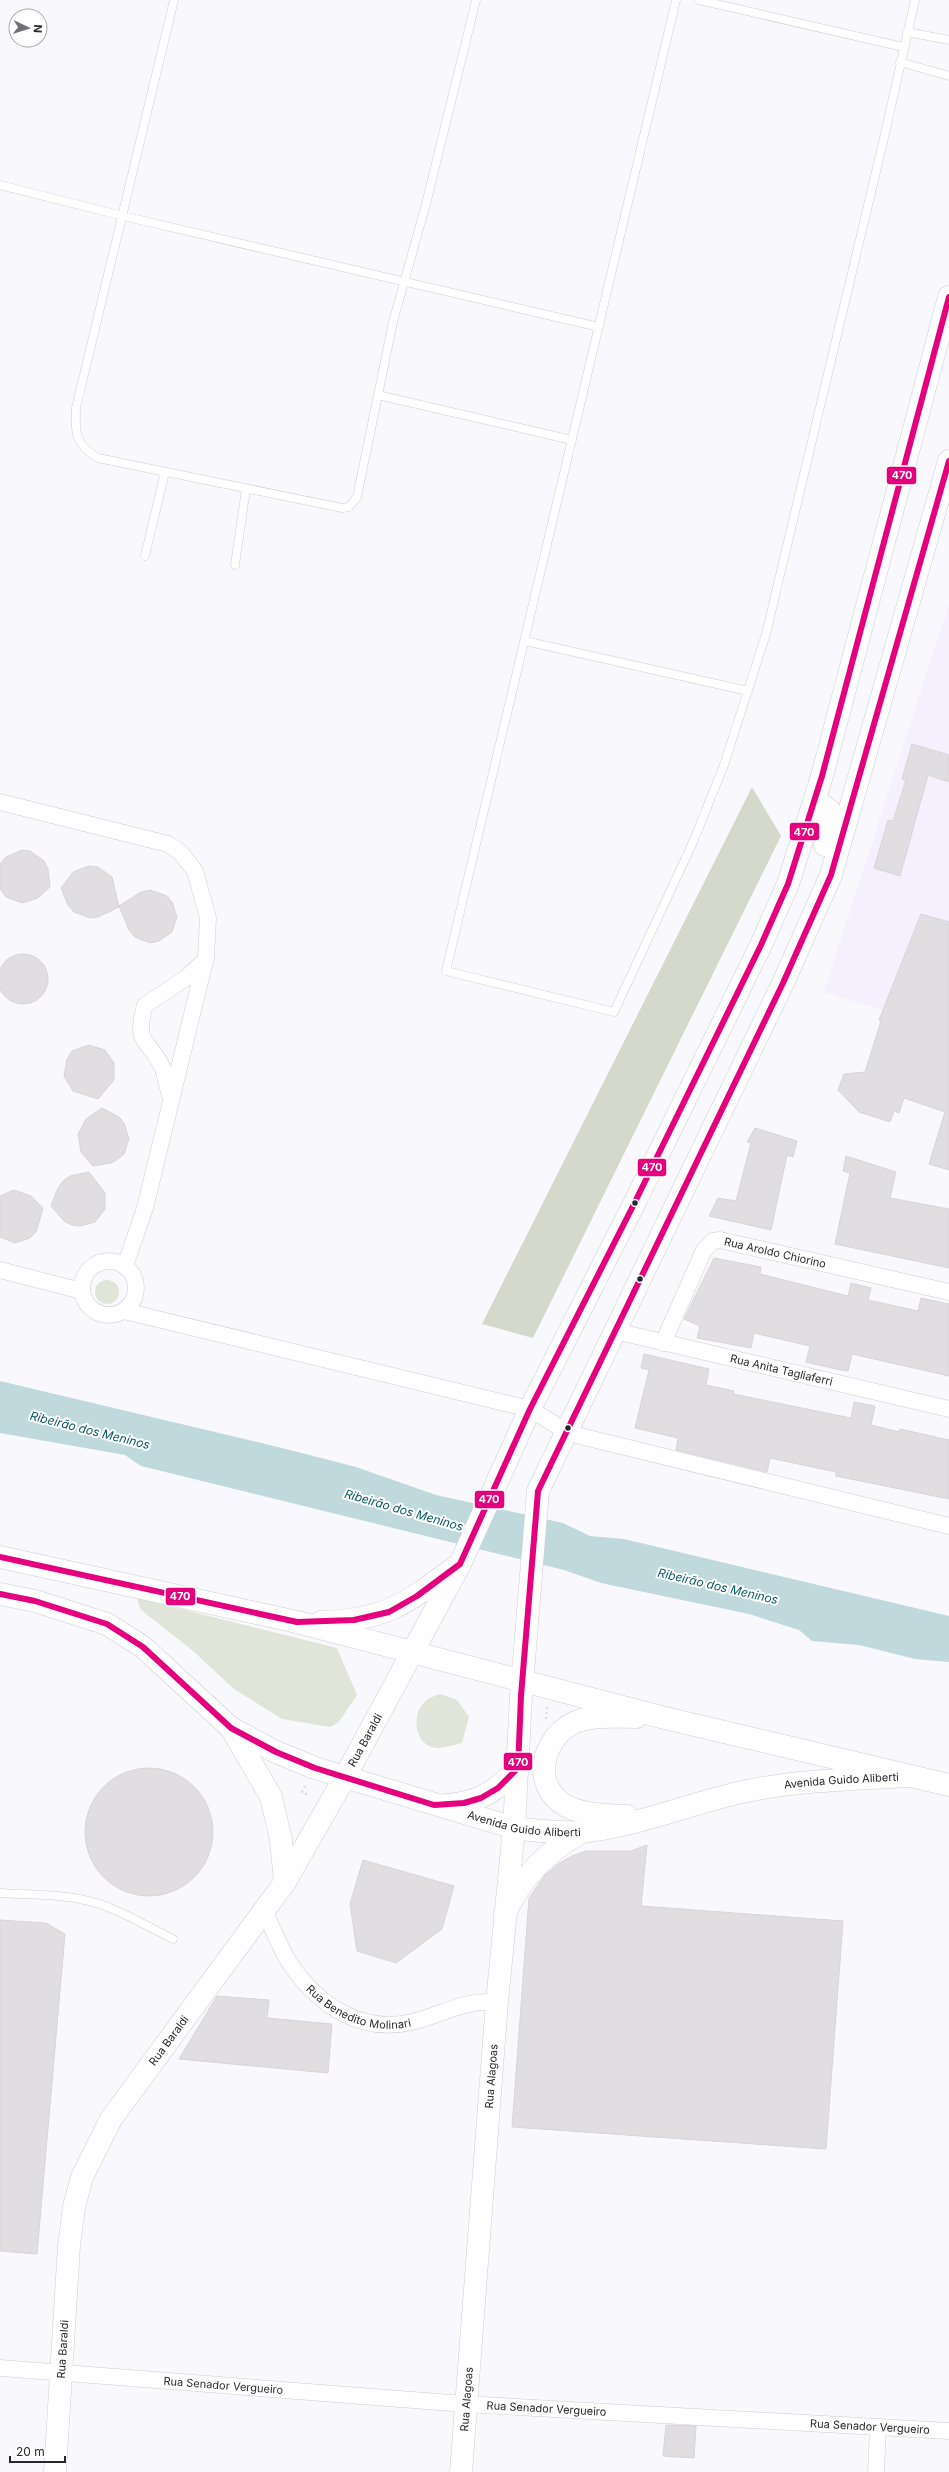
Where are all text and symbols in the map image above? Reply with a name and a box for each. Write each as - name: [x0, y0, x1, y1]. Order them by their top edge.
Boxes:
- north arrow: [8, 8, 48, 48]
- text: N: [31, 24, 45, 33]
- line badge: 470: [886, 466, 917, 485]
- text: 470: [891, 468, 913, 482]
- line badge: 470: [789, 822, 820, 841]
- text: 470: [793, 825, 815, 839]
- line badge: 470: [637, 1158, 667, 1177]
- text: 470: [641, 1160, 663, 1174]
- unlabelled marker: [630, 1198, 640, 1208]
- street label: Rua Aroldo Chiorino: [723, 1234, 828, 1271]
- unlabelled marker: [635, 1274, 645, 1284]
- street label: Rua Anita Tagliaferri: [729, 1351, 834, 1389]
- water label: Ribeirão dos Meninos: [29, 1408, 151, 1452]
- unlabelled marker: [563, 1423, 573, 1433]
- water label: Ribeirão dos Meninos: [343, 1486, 465, 1534]
- line badge: 470: [474, 1490, 505, 1509]
- text: 470: [478, 1492, 500, 1506]
- water label: Ribeirão dos Meninos: [656, 1565, 780, 1607]
- line badge: 470: [165, 1587, 196, 1606]
- text: 470: [169, 1589, 191, 1603]
- street label: Rua Baraldi: [345, 1711, 385, 1769]
- line badge: 470: [503, 1752, 533, 1771]
- text: 470: [507, 1755, 529, 1769]
- street label: Avenida Guido Aliberti: [783, 1770, 899, 1792]
- street label: Avenida Guido Aliberti: [466, 1807, 581, 1839]
- street label: Rua Benedito Molinari: [303, 1982, 412, 2032]
- street label: Rua Baraldi: [146, 2013, 192, 2068]
- street label: Rua Alagoas: [482, 2043, 501, 2109]
- street label: Rua Baraldi: [54, 2319, 71, 2379]
- street label: Rua Alagoas: [457, 2366, 476, 2432]
- street label: Rua Senador Vergueiro: [163, 2374, 284, 2397]
- street label: Rua Senador Vergueiro: [486, 2398, 607, 2419]
- street label: Rua Senador Vergueiro: [810, 2416, 931, 2437]
- scale bar: [10, 2438, 65, 2464]
- text: 20 m: [16, 2444, 45, 2459]

